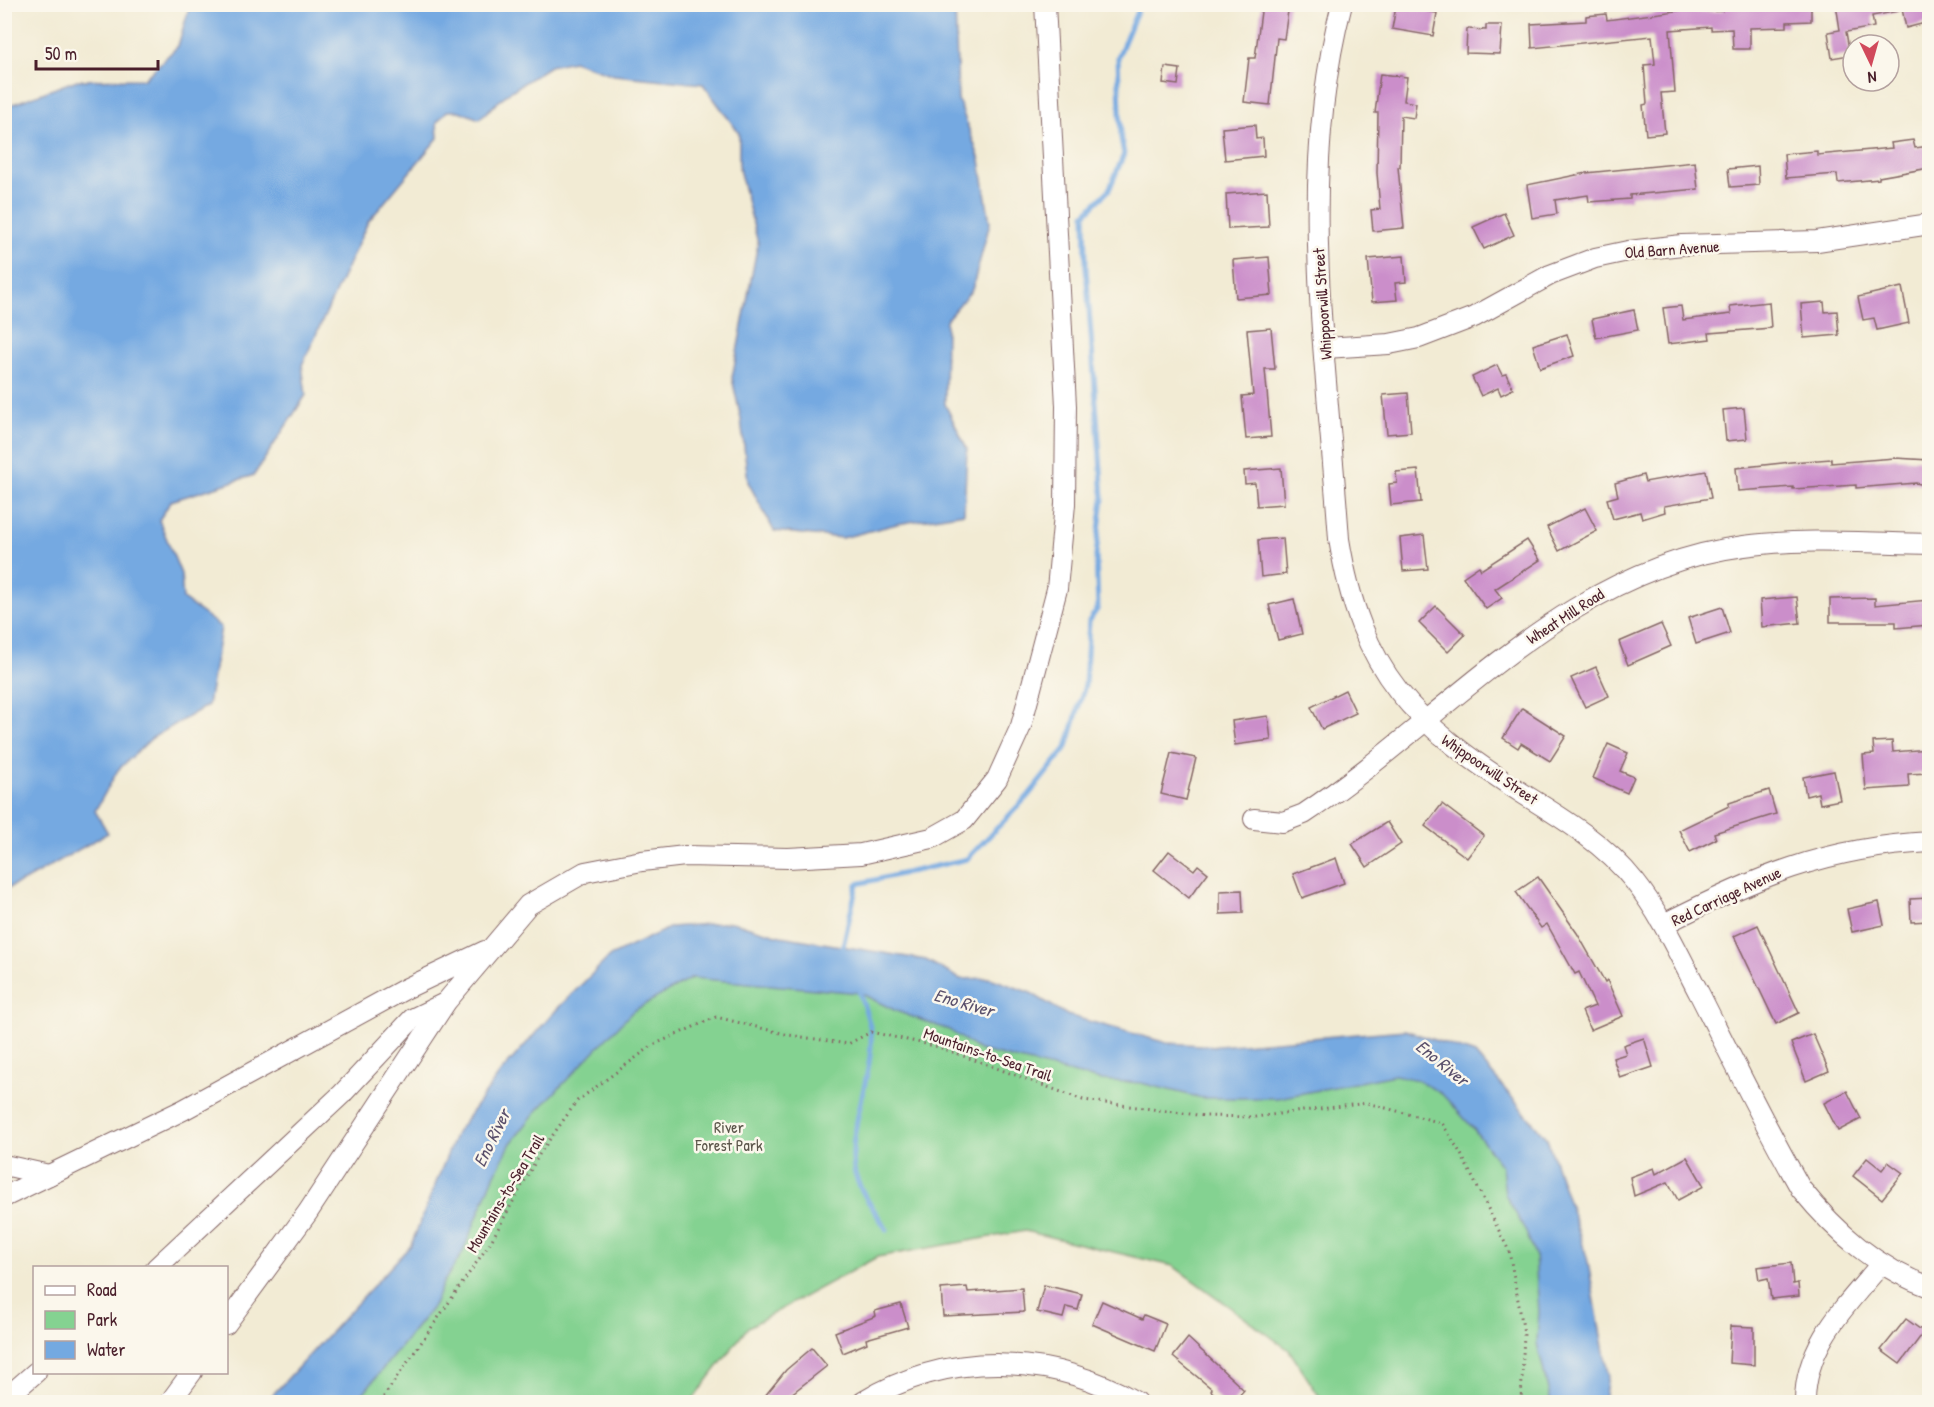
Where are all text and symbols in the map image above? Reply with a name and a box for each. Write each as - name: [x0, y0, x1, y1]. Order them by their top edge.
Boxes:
- scale bar: [36, 33, 158, 71]
- north arrow: [1841, 33, 1901, 93]
- text: 50 m: [45, 41, 77, 66]
- text: N: [1867, 67, 1878, 89]
- street label: Old Barn Avenue: [1624, 235, 1721, 263]
- street label: Whippoorwill Street: [1307, 247, 1337, 360]
- street label: Wheat Mill Road: [1522, 583, 1608, 649]
- street label: Whippoorwill Street: [1438, 729, 1543, 810]
- street label: Red Carriage Avenue: [1668, 861, 1785, 931]
- water label: Eno River: [931, 982, 999, 1024]
- street label: Mountains-to-Sea Trail: [921, 1022, 1056, 1087]
- water label: Eno River: [1411, 1034, 1475, 1093]
- water label: Eno River: [467, 1103, 517, 1171]
- park label: River Forest Park: [694, 1116, 763, 1156]
- street label: Mountains-to-Sea Trail: [461, 1129, 549, 1256]
- legend: [33, 1266, 228, 1374]
- text: Road: [87, 1277, 117, 1302]
- text: Park: [87, 1307, 118, 1332]
- text: Water: [87, 1337, 125, 1362]

